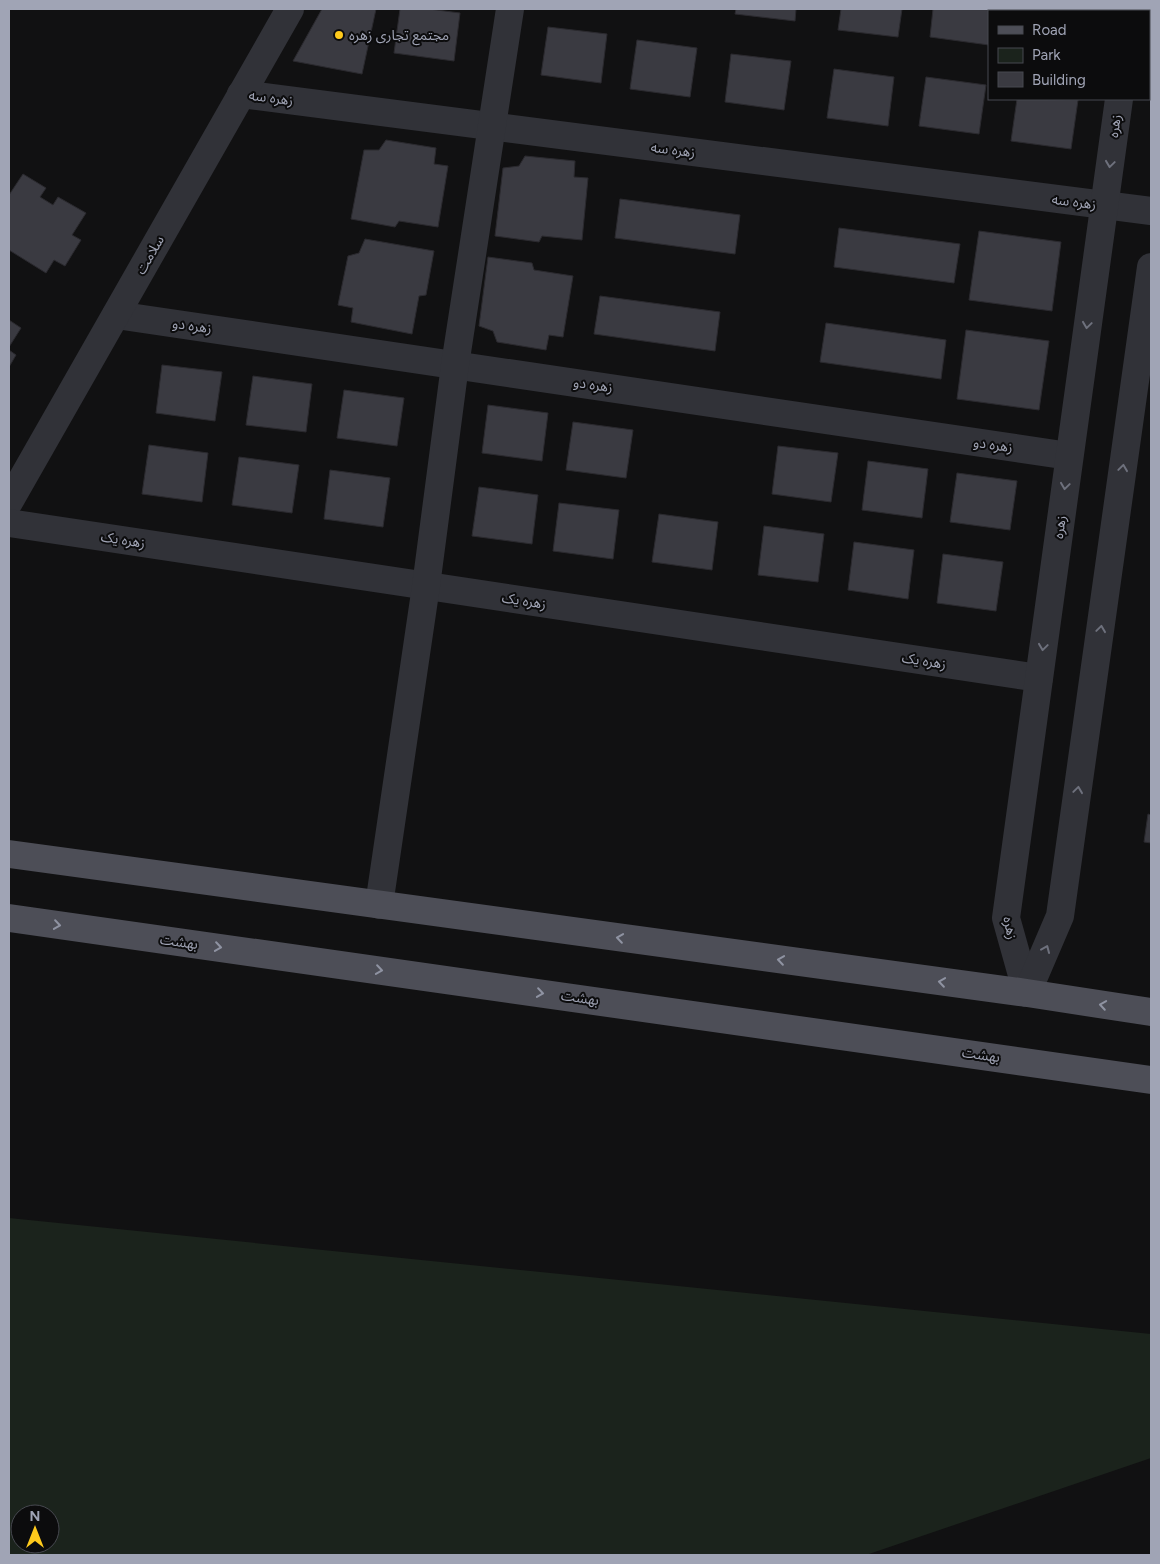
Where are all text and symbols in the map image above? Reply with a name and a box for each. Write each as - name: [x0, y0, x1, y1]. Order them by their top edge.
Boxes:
- legend: [988, 10, 1150, 100]
- text: Road: [1032, 21, 1067, 39]
- place label: مجتمع تجاری زهره: [349, 27, 449, 46]
- marker: مجتمع تجاری زهره: [333, 29, 345, 41]
- text: Park: [1032, 46, 1061, 64]
- text: Building: [1032, 71, 1086, 89]
- street label: زهره سه: [248, 87, 294, 109]
- street label: زهره: [1105, 113, 1125, 139]
- street label: زهره سه: [650, 139, 696, 161]
- one-way arrow: [1105, 160, 1115, 169]
- street label: زهره سه: [1051, 191, 1097, 213]
- street label: سلامت: [132, 233, 168, 277]
- street label: زهره دو: [171, 315, 213, 337]
- one-way arrow: [1083, 321, 1093, 330]
- street label: زهره دو: [572, 374, 614, 396]
- street label: زهره دو: [972, 434, 1014, 456]
- one-way arrow: [1117, 464, 1128, 472]
- one-way arrow: [1060, 483, 1071, 491]
- street label: زهره: [1050, 514, 1070, 540]
- street label: زهره یک: [100, 528, 146, 552]
- street label: زهره یک: [501, 589, 547, 613]
- one-way arrow: [1095, 625, 1105, 634]
- one-way arrow: [1038, 644, 1049, 652]
- street label: زهره یک: [901, 649, 947, 673]
- one-way arrow: [1072, 786, 1083, 794]
- street label: زهره: [999, 915, 1021, 941]
- one-way arrow: [53, 919, 61, 929]
- street label: بهشت: [159, 931, 199, 953]
- one-way arrow: [616, 933, 625, 943]
- one-way arrow: [214, 941, 222, 952]
- one-way arrow: [1040, 945, 1051, 954]
- one-way arrow: [777, 955, 785, 966]
- one-way arrow: [375, 964, 383, 975]
- one-way arrow: [938, 977, 946, 988]
- one-way arrow: [535, 987, 544, 997]
- street label: بهشت: [560, 987, 600, 1009]
- one-way arrow: [1099, 1000, 1107, 1011]
- street label: بهشت: [961, 1044, 1001, 1066]
- north arrow: [10, 1504, 60, 1554]
- text: N: [30, 1508, 40, 1525]

